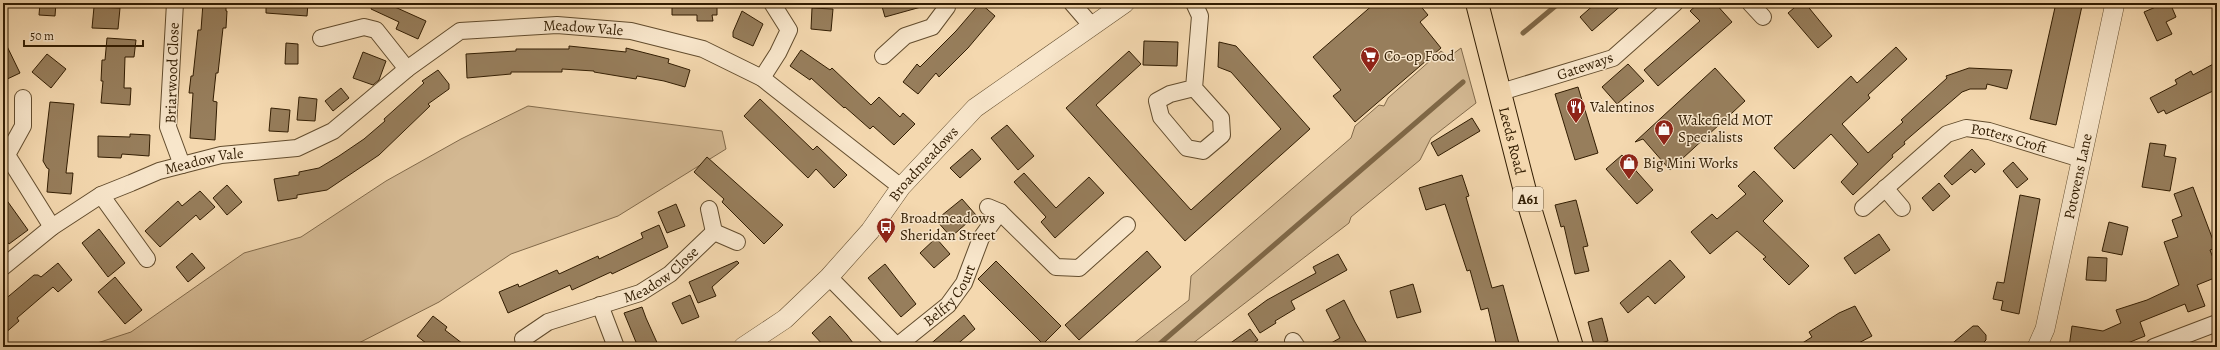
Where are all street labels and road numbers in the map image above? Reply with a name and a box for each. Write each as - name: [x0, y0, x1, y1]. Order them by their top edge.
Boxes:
- street label: Meadow Vale: [543, 15, 624, 40]
- street label: Briarwood Close: [160, 22, 184, 124]
- street label: Gateways: [1554, 47, 1616, 85]
- street label: Leeds Road: [1494, 104, 1531, 178]
- street label: Potters Croft: [1970, 119, 2050, 158]
- street label: Broadmeadows: [884, 122, 963, 205]
- street label: Potovens Lane: [2059, 131, 2097, 221]
- street label: Meadow Vale: [163, 143, 245, 179]
- road number: A61: [1513, 187, 1543, 211]
- street label: Meadow Close: [621, 242, 703, 308]
- street label: Belfry Court: [919, 262, 980, 331]

